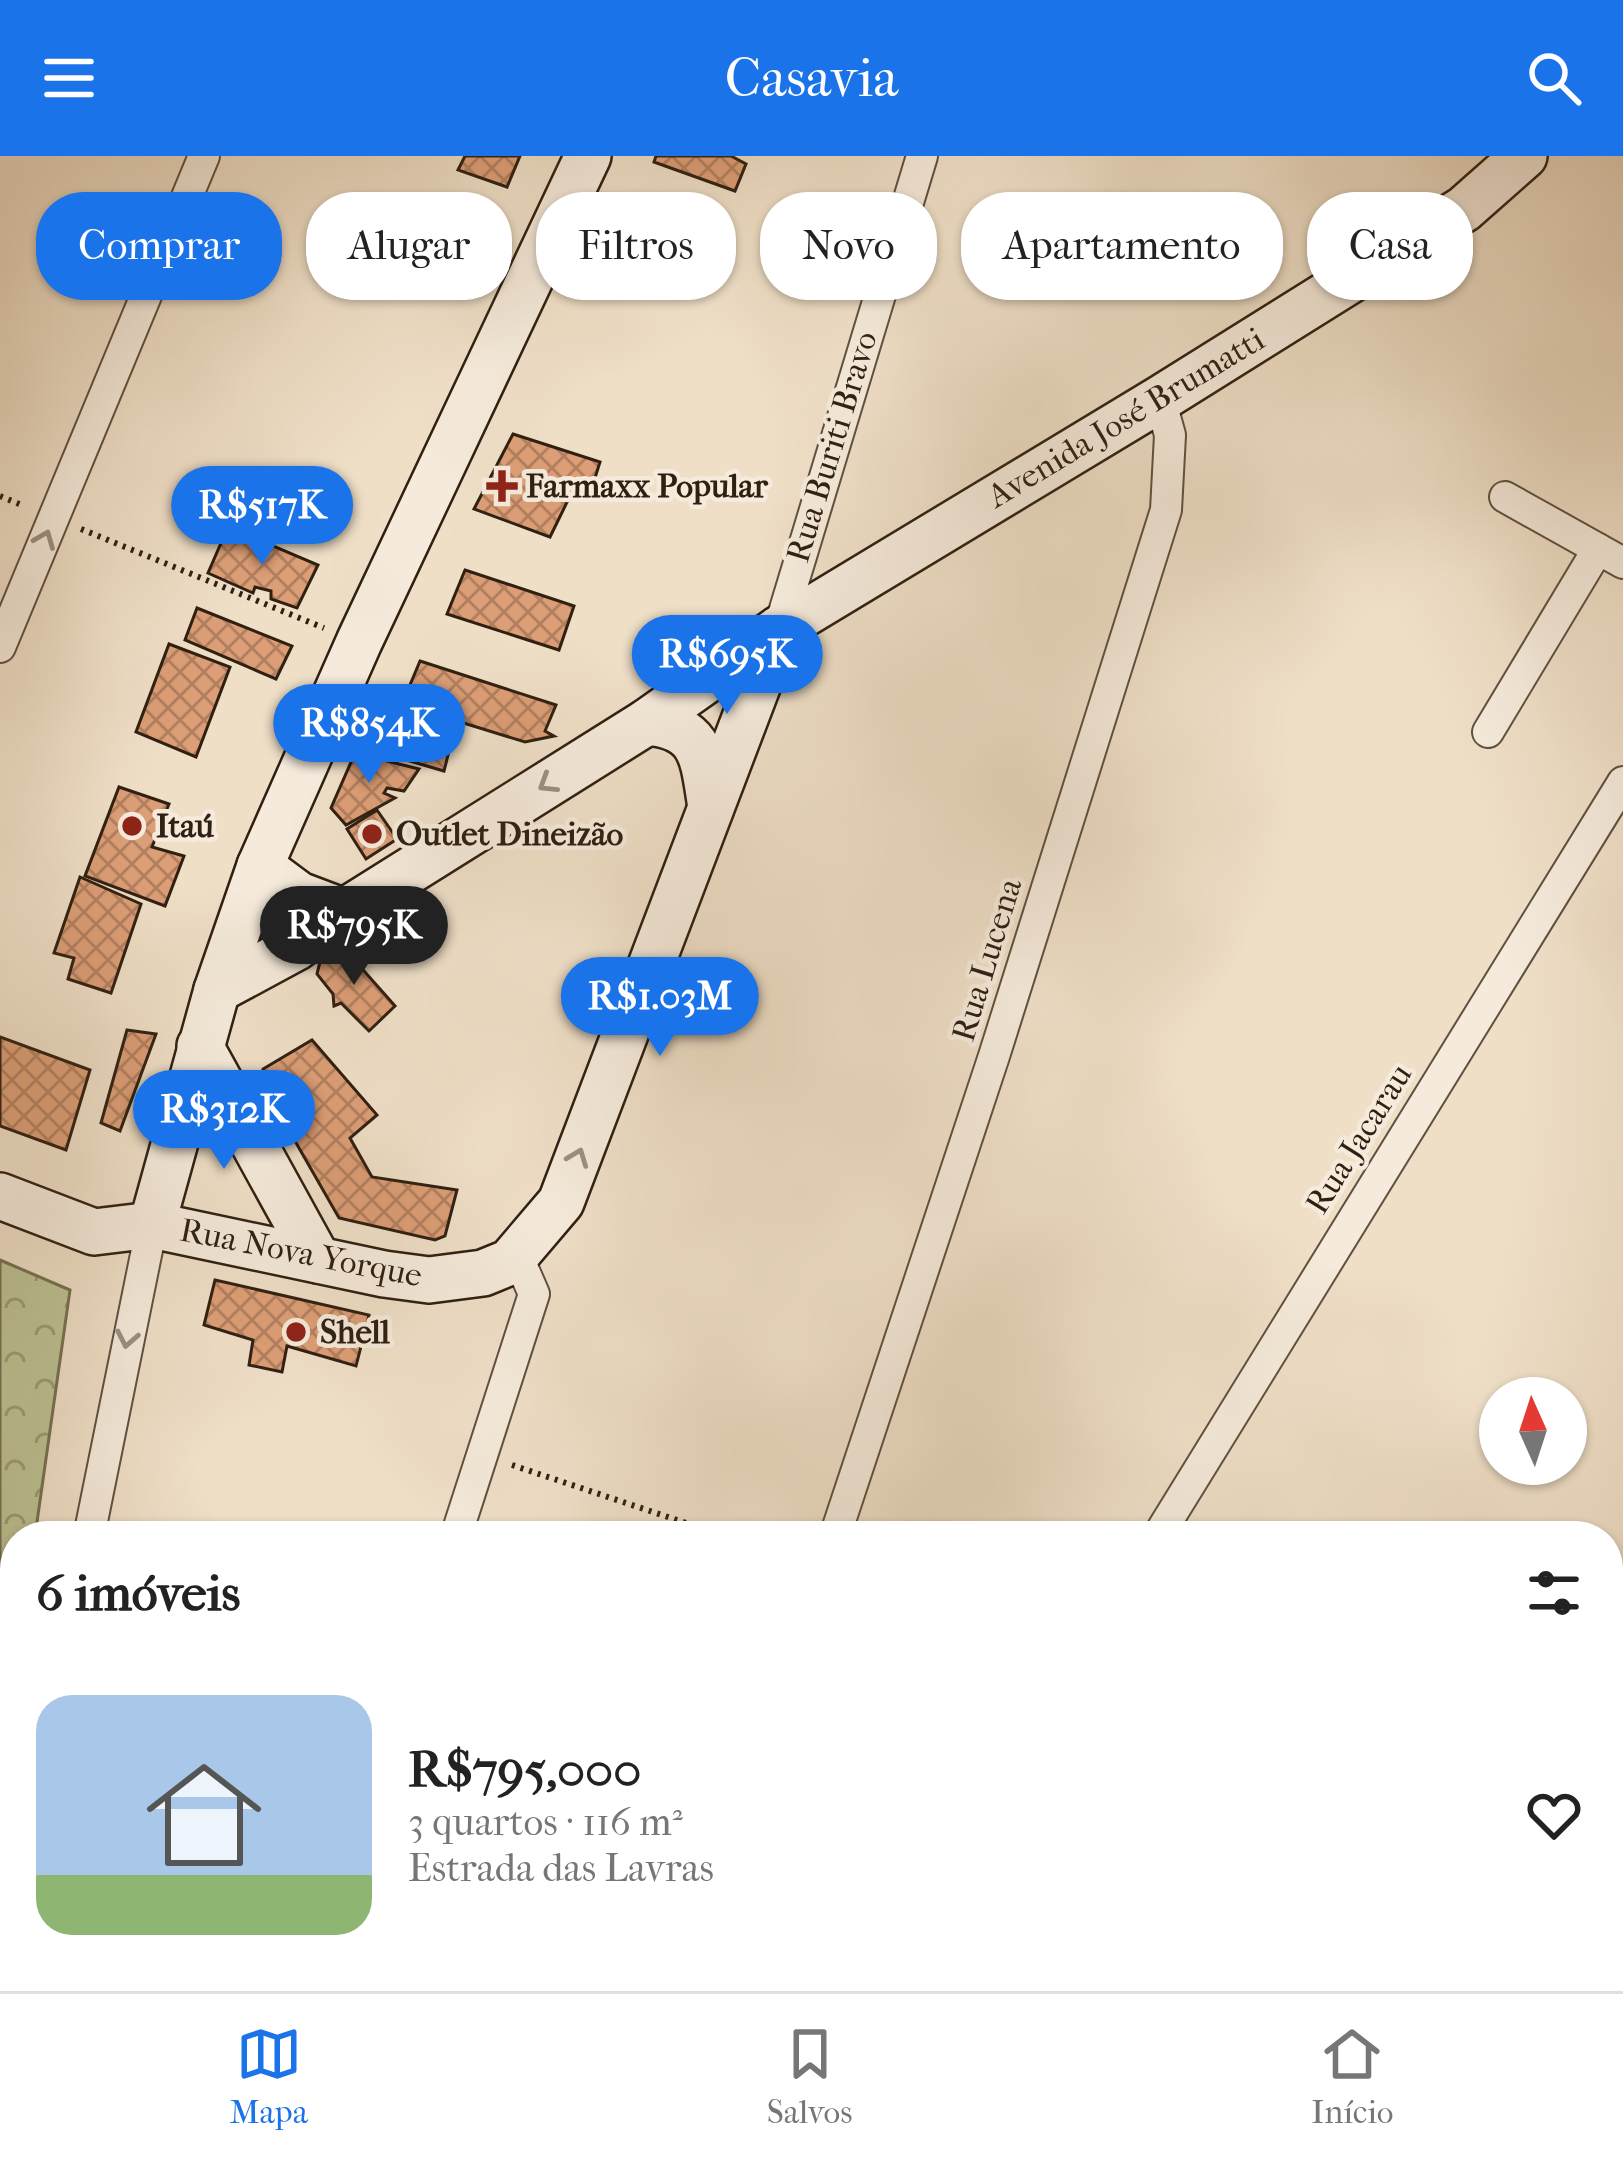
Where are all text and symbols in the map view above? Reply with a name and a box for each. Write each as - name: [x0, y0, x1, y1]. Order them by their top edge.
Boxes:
- icon: menu: [36, 45, 102, 111]
- icon: search: [1521, 45, 1587, 111]
- text: Casavia: [725, 47, 898, 110]
- chip: Comprar: [36, 192, 282, 300]
- chip: Alugar: [306, 192, 512, 300]
- chip: Filtros: [536, 192, 736, 300]
- chip: Novo: [760, 192, 937, 300]
- chip: Apartamento: [961, 192, 1283, 300]
- chip: Casa: [1307, 192, 1473, 300]
- street label: Avenida José Brumatti: [979, 320, 1272, 517]
- street label: Rua Buriti Bravo: [778, 327, 886, 567]
- pin: R$517K: [164, 466, 360, 568]
- place label: Farmaxx Popular: [526, 467, 769, 506]
- marker: Farmaxx Popular: [489, 473, 515, 499]
- text: R$517K: [198, 482, 326, 528]
- one-way arrow: [31, 529, 55, 550]
- pin: R$695K: [629, 615, 825, 717]
- text: R$695K: [659, 631, 795, 677]
- pin: R$854K: [271, 684, 467, 786]
- text: R$854K: [300, 700, 438, 746]
- one-way arrow: [539, 770, 561, 792]
- place label: Itaú: [156, 807, 214, 846]
- marker: Itaú: [119, 813, 145, 839]
- place label: Outlet Dineizão: [396, 815, 623, 854]
- marker: Outlet Dineizão: [359, 821, 385, 847]
- street label: Rua Lucena: [944, 873, 1030, 1046]
- pin: R$795K: [256, 886, 452, 988]
- text: R$795K: [287, 902, 421, 948]
- pin: R$1.03M: [549, 957, 771, 1059]
- text: R$1.03M: [588, 973, 732, 1019]
- street label: Rua Jacarau: [1298, 1057, 1420, 1221]
- pin: R$312K: [126, 1070, 322, 1172]
- text: R$312K: [160, 1086, 288, 1132]
- one-way arrow: [564, 1148, 588, 1169]
- street label: Rua Nova Yorque: [177, 1210, 425, 1296]
- place label: Shell: [320, 1313, 391, 1352]
- marker: Shell: [283, 1319, 309, 1345]
- one-way arrow: [115, 1329, 141, 1349]
- north arrow: [1479, 1377, 1587, 1485]
- map controls: [1479, 1377, 1587, 1485]
- icon: filters: [1521, 1560, 1587, 1626]
- text: 6 imóveis: [36, 1563, 240, 1623]
- text: R$795,000: [408, 1739, 641, 1799]
- icon: home: [132, 1743, 276, 1887]
- icon: heart: [1521, 1782, 1587, 1848]
- text: 3 quartos · 116 m²: [408, 1799, 683, 1845]
- text: Estrada das Lavras: [408, 1845, 714, 1891]
- tab: Mapa: [229, 2021, 308, 2132]
- tab: Salvos: [767, 2021, 853, 2132]
- tab: Início: [1311, 2021, 1394, 2132]

